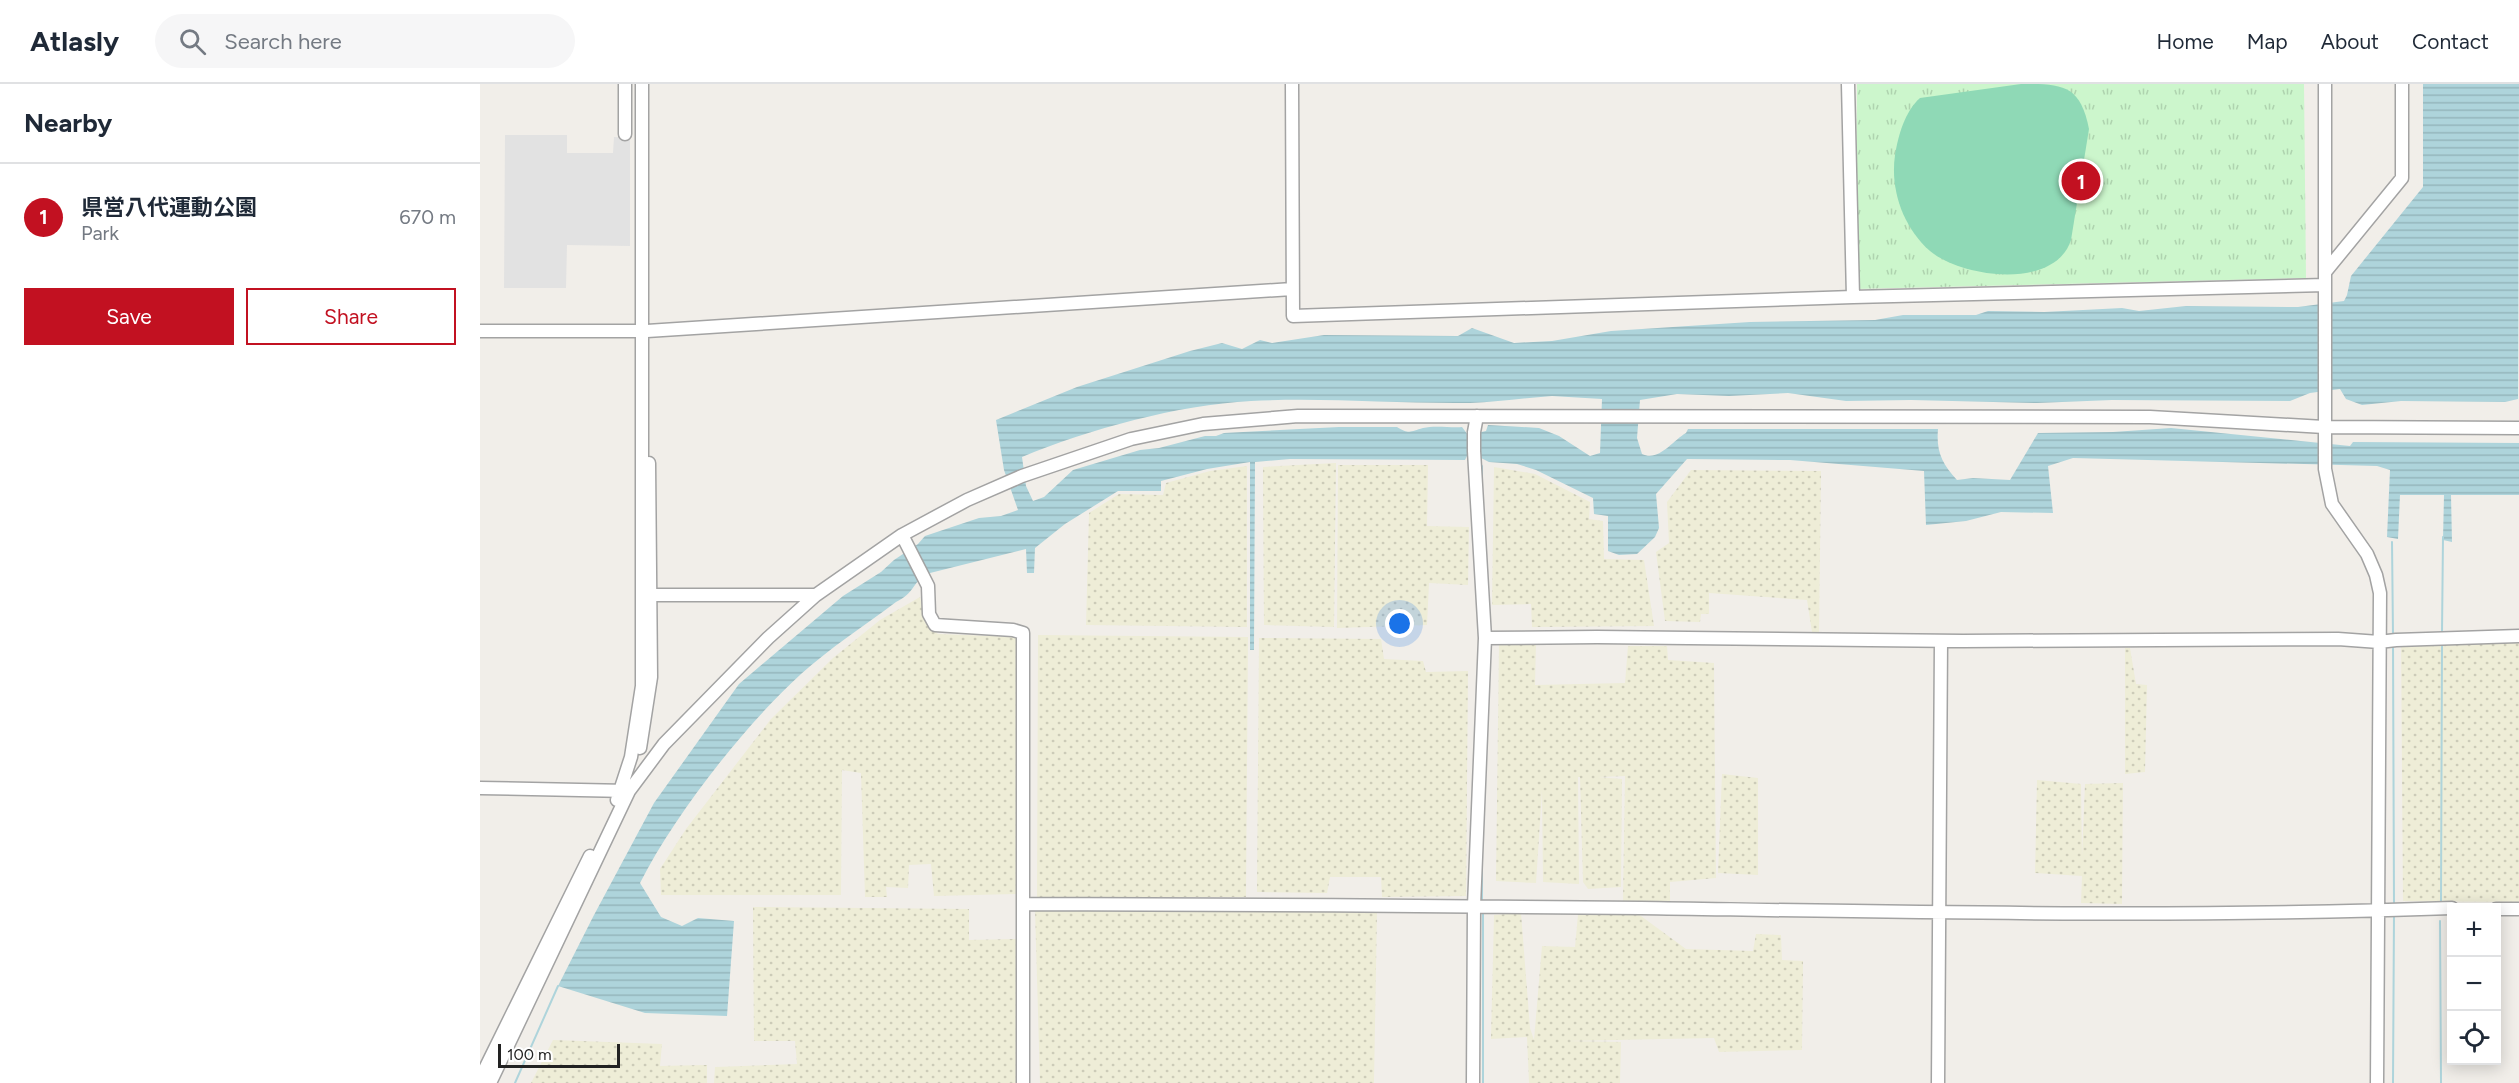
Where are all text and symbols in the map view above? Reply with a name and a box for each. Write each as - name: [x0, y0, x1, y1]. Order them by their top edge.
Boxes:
- search box: [155, 14, 575, 68]
- text: Atlasly: [30, 24, 119, 58]
- icon: search: [176, 25, 209, 58]
- text: Search here: [224, 28, 342, 55]
- text: Home: [2157, 29, 2214, 54]
- text: Map: [2247, 29, 2288, 54]
- text: About: [2321, 29, 2379, 54]
- text: Contact: [2412, 29, 2489, 54]
- text: Nearby: [24, 107, 112, 139]
- pin: 1: [2062, 158, 2100, 204]
- text: 県営八代運動公園: [81, 194, 257, 221]
- text: 1: [39, 205, 48, 229]
- text: 670 m: [399, 205, 456, 229]
- text: Park: [81, 221, 119, 245]
- button: Save: [24, 288, 234, 345]
- button: Share: [246, 288, 456, 345]
- your location: [1385, 609, 1414, 638]
- map controls: [2447, 903, 2501, 1065]
- button: +: [2447, 903, 2501, 957]
- button: −: [2447, 957, 2501, 1011]
- button: locate: [2447, 1011, 2501, 1065]
- scale bar: [498, 1041, 620, 1068]
- text: 100 m: [507, 1045, 552, 1064]

